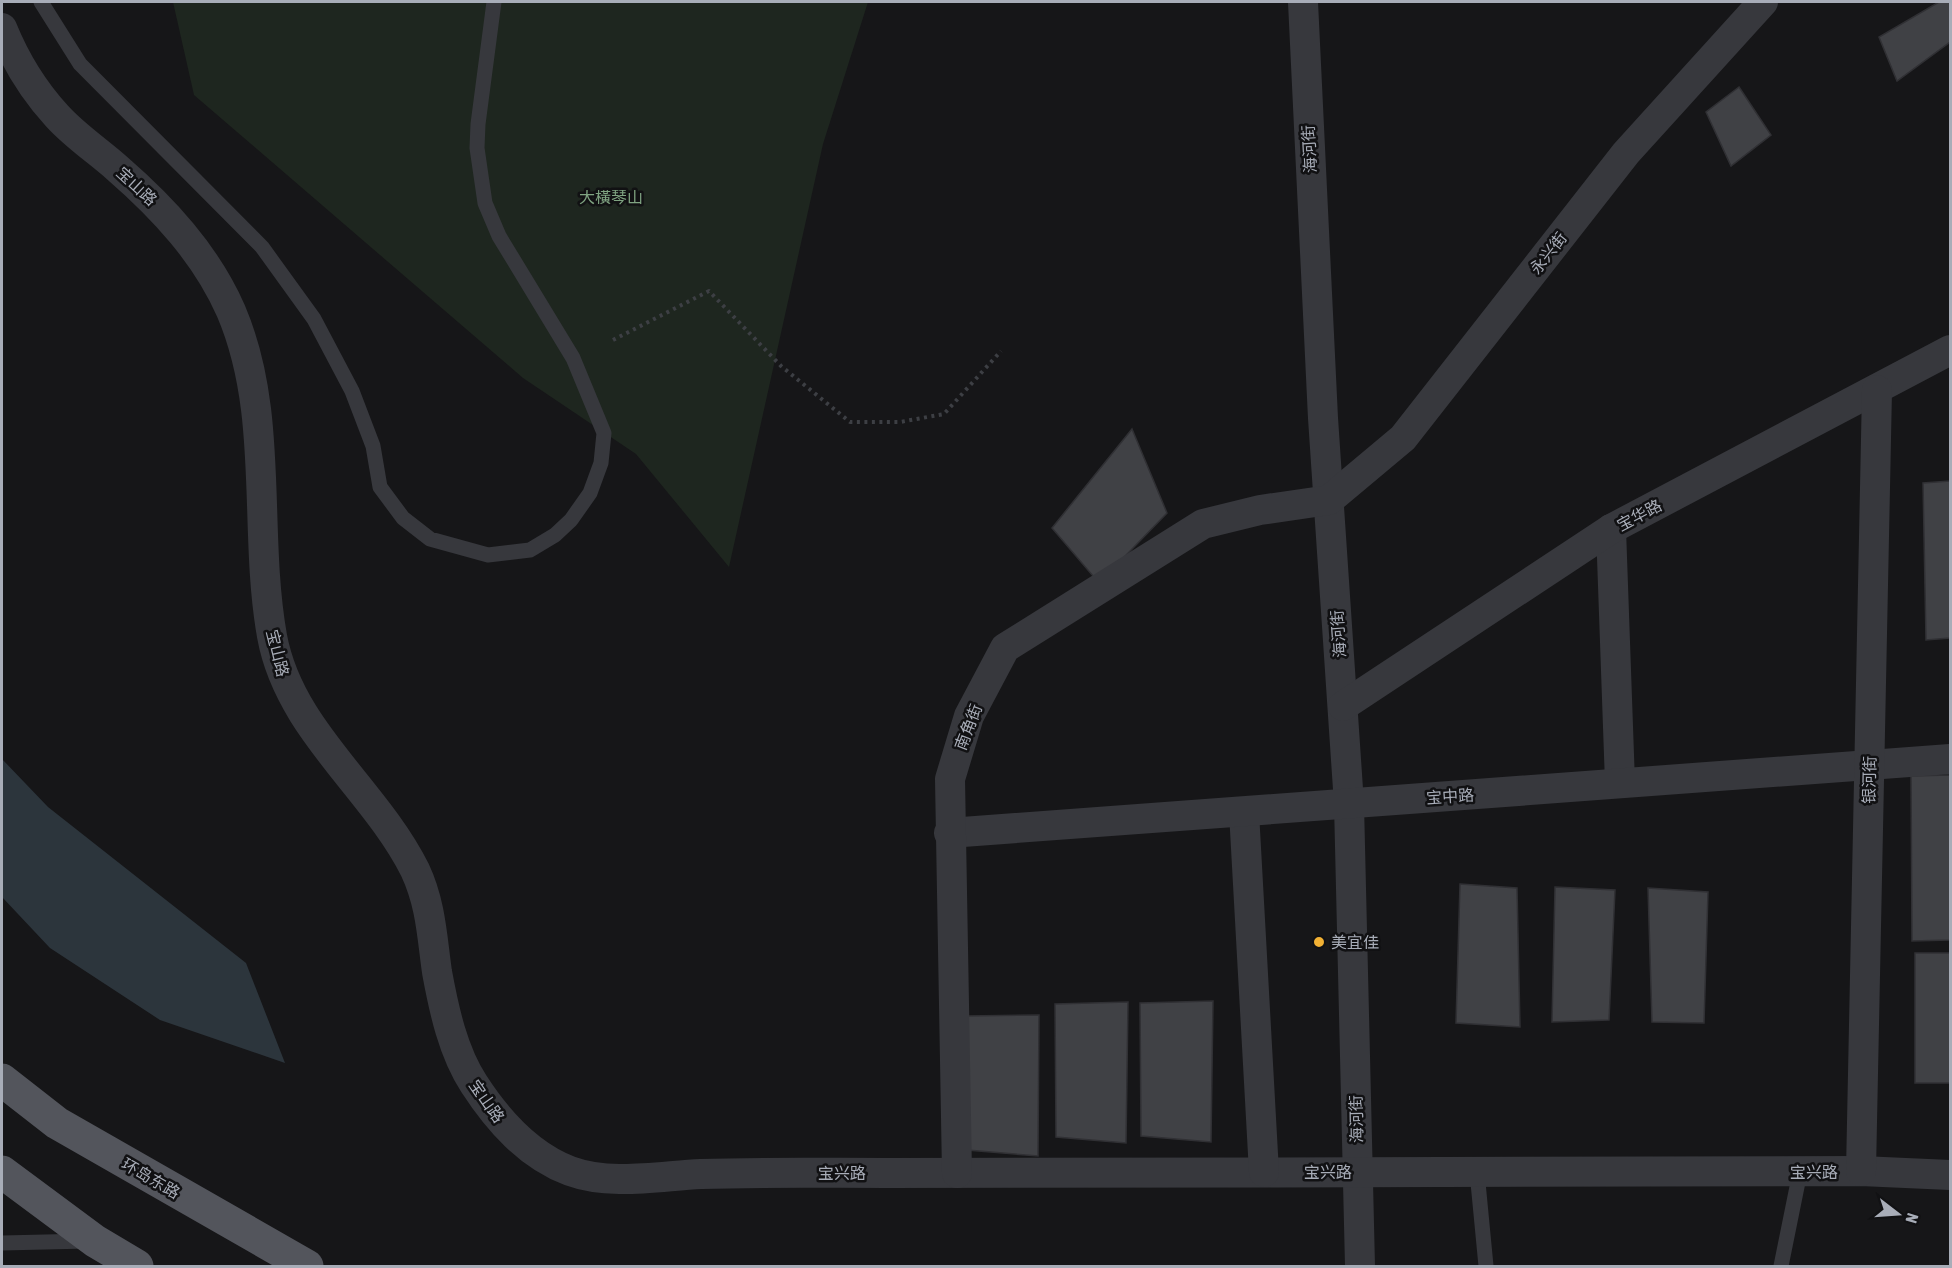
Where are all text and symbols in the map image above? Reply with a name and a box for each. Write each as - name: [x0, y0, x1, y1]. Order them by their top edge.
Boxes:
- street label: 海河街: [1299, 125, 1319, 173]
- street label: 宝山路: [113, 163, 161, 209]
- park label: 大橫琴山: [579, 188, 643, 206]
- street label: 永兴街: [1526, 229, 1570, 277]
- street label: 宝华路: [1614, 496, 1664, 534]
- street label: 海河街: [1327, 609, 1349, 659]
- street label: 宝山路: [263, 628, 293, 678]
- street label: 南角街: [951, 701, 985, 753]
- street label: 银河街: [1860, 756, 1878, 804]
- street label: 宝中路: [1425, 785, 1475, 807]
- place label: 美宜佳: [1331, 933, 1379, 951]
- marker: 美宜佳: [1312, 935, 1326, 949]
- street label: 宝山路: [466, 1076, 508, 1126]
- street label: 海河街: [1347, 1095, 1365, 1143]
- street label: 环岛东路: [119, 1154, 183, 1202]
- street label: 宝兴路: [1304, 1163, 1352, 1181]
- street label: 宝兴路: [1790, 1163, 1838, 1181]
- street label: 宝兴路: [818, 1164, 866, 1182]
- north arrow: [1868, 1184, 1928, 1244]
- text: N: [1902, 1211, 1922, 1226]

